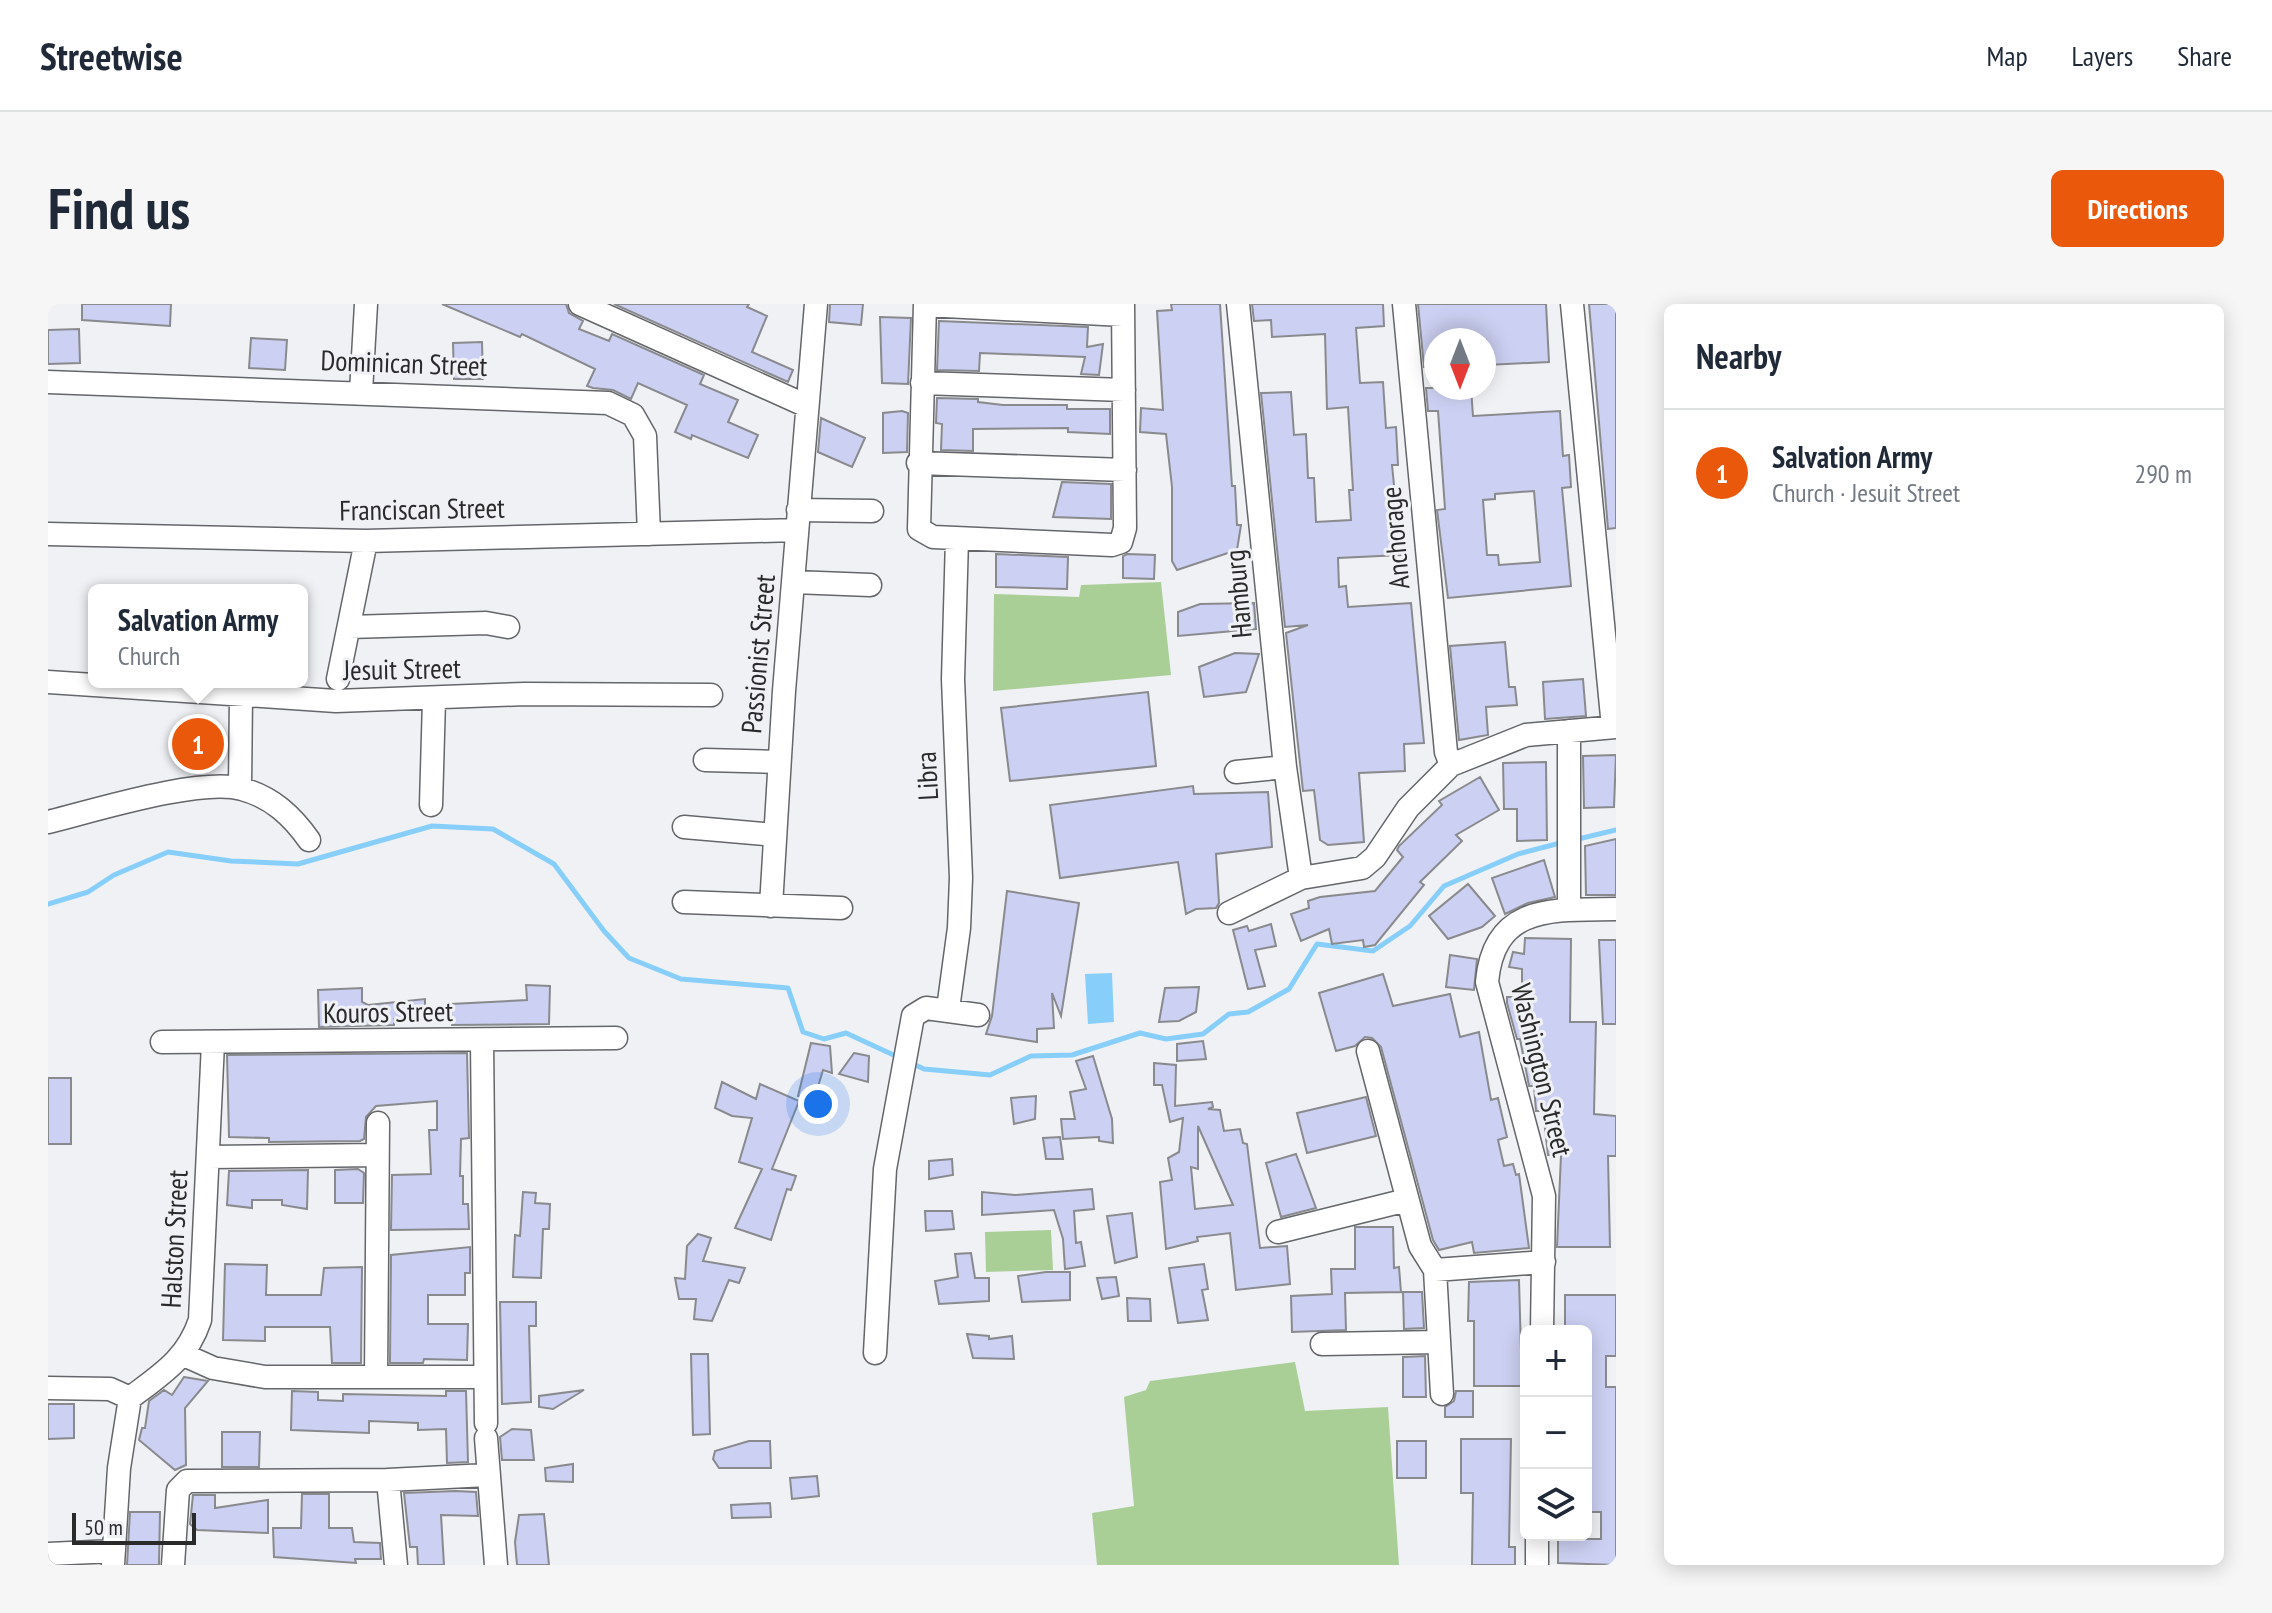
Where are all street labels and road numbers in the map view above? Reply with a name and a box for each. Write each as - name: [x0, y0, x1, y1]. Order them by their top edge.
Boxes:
- street label: Dominican Street: [320, 341, 488, 384]
- street label: Anchorage: [1372, 485, 1417, 591]
- street label: Franciscan Street: [339, 489, 505, 528]
- street label: Hamburg: [1215, 548, 1260, 640]
- street label: Passionist Street: [732, 573, 783, 735]
- street label: Jesuit Street: [342, 649, 461, 688]
- street label: Libra: [907, 751, 946, 801]
- street label: Washington Street: [1503, 979, 1582, 1161]
- street label: Kouros Street: [323, 992, 454, 1031]
- street label: Halston Street: [151, 1169, 196, 1309]

